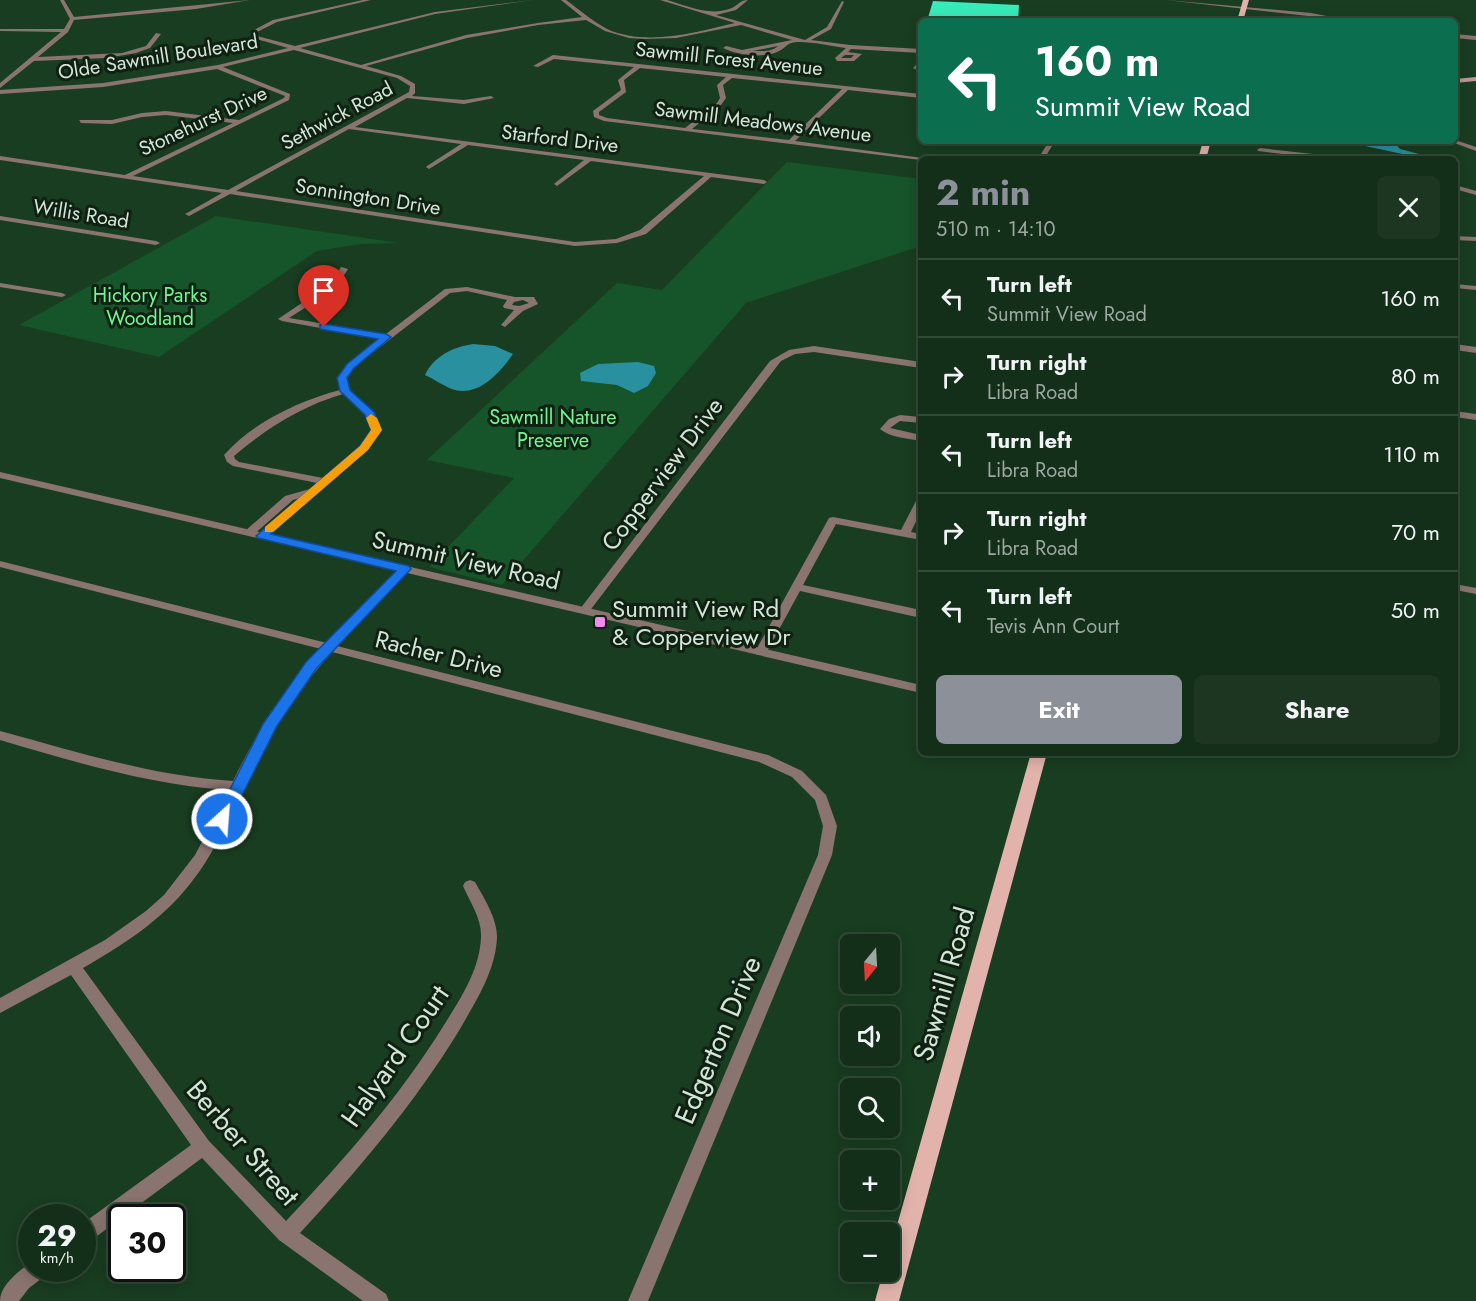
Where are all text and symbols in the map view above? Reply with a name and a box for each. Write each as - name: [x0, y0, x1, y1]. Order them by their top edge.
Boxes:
- street label: Olde Sawmill Boulevard: [56, 27, 260, 87]
- text: 160 m: [1035, 31, 1159, 92]
- street label: Sawmill Forest Avenue: [634, 35, 824, 83]
- icon: left: [936, 42, 1014, 120]
- street label: Sethwick Road: [276, 74, 398, 158]
- street label: Stonehurst Drive: [134, 79, 272, 163]
- text: Summit View Road: [1035, 87, 1251, 126]
- street label: Sawmill Meadows Avenue: [653, 94, 873, 150]
- street label: Starford Drive: [500, 117, 620, 161]
- text: 2 min: [936, 166, 1031, 218]
- street label: Sonnington Drive: [293, 171, 443, 223]
- button: close: [1377, 176, 1440, 239]
- street label: Willis Road: [31, 192, 131, 236]
- text: 510 m · 14:10: [936, 215, 1056, 244]
- pin: [298, 265, 349, 327]
- text: Turn left: [987, 268, 1072, 300]
- icon: arrive: [307, 274, 340, 307]
- park label: Hickory Parks Woodland: [93, 281, 207, 333]
- icon: left: [936, 282, 969, 315]
- text: 160 m: [1380, 282, 1440, 314]
- text: Summit View Road: [987, 300, 1147, 329]
- text: Turn right: [987, 346, 1087, 378]
- icon: right: [936, 360, 969, 393]
- text: 80 m: [1391, 360, 1440, 392]
- text: Libra Road: [987, 378, 1078, 407]
- street label: Copperview Drive: [593, 390, 731, 558]
- park label: Sawmill Nature Preserve: [489, 403, 617, 455]
- text: Turn left: [987, 424, 1072, 456]
- icon: left: [936, 438, 969, 471]
- text: 110 m: [1383, 438, 1440, 470]
- text: Libra Road: [987, 456, 1078, 485]
- text: Turn right: [987, 502, 1087, 534]
- icon: right: [936, 516, 969, 549]
- text: 70 m: [1391, 516, 1440, 548]
- street label: Summit View Road: [369, 521, 563, 599]
- text: Libra Road: [987, 534, 1078, 563]
- text: Turn left: [987, 580, 1072, 612]
- place label: Summit View Rd & Copperview Dr: [612, 591, 791, 654]
- icon: left: [936, 594, 969, 627]
- text: 50 m: [1391, 594, 1440, 626]
- text: Tevis Ann Court: [987, 612, 1119, 641]
- marker: Summit View Rd & Copperview Dr: [593, 615, 607, 629]
- street label: Racher Drive: [372, 621, 506, 687]
- button: Exit: [936, 675, 1182, 744]
- button: Share: [1194, 675, 1440, 744]
- position arrow: [190, 787, 254, 851]
- street label: Sawmill Road: [902, 902, 986, 1066]
- north arrow: [840, 934, 900, 994]
- map controls: [840, 934, 900, 1282]
- street label: Edgerton Drive: [664, 950, 772, 1130]
- street label: Halyard Court: [331, 976, 459, 1135]
- button: sound: [840, 1006, 900, 1066]
- street label: Berber Street: [177, 1071, 309, 1215]
- button: search: [840, 1078, 900, 1138]
- button: +: [840, 1150, 900, 1210]
- speed limit sign: 30: [108, 1204, 186, 1282]
- text: 29: [37, 1214, 77, 1257]
- button: −: [840, 1222, 900, 1282]
- text: km/h: [40, 1247, 74, 1269]

